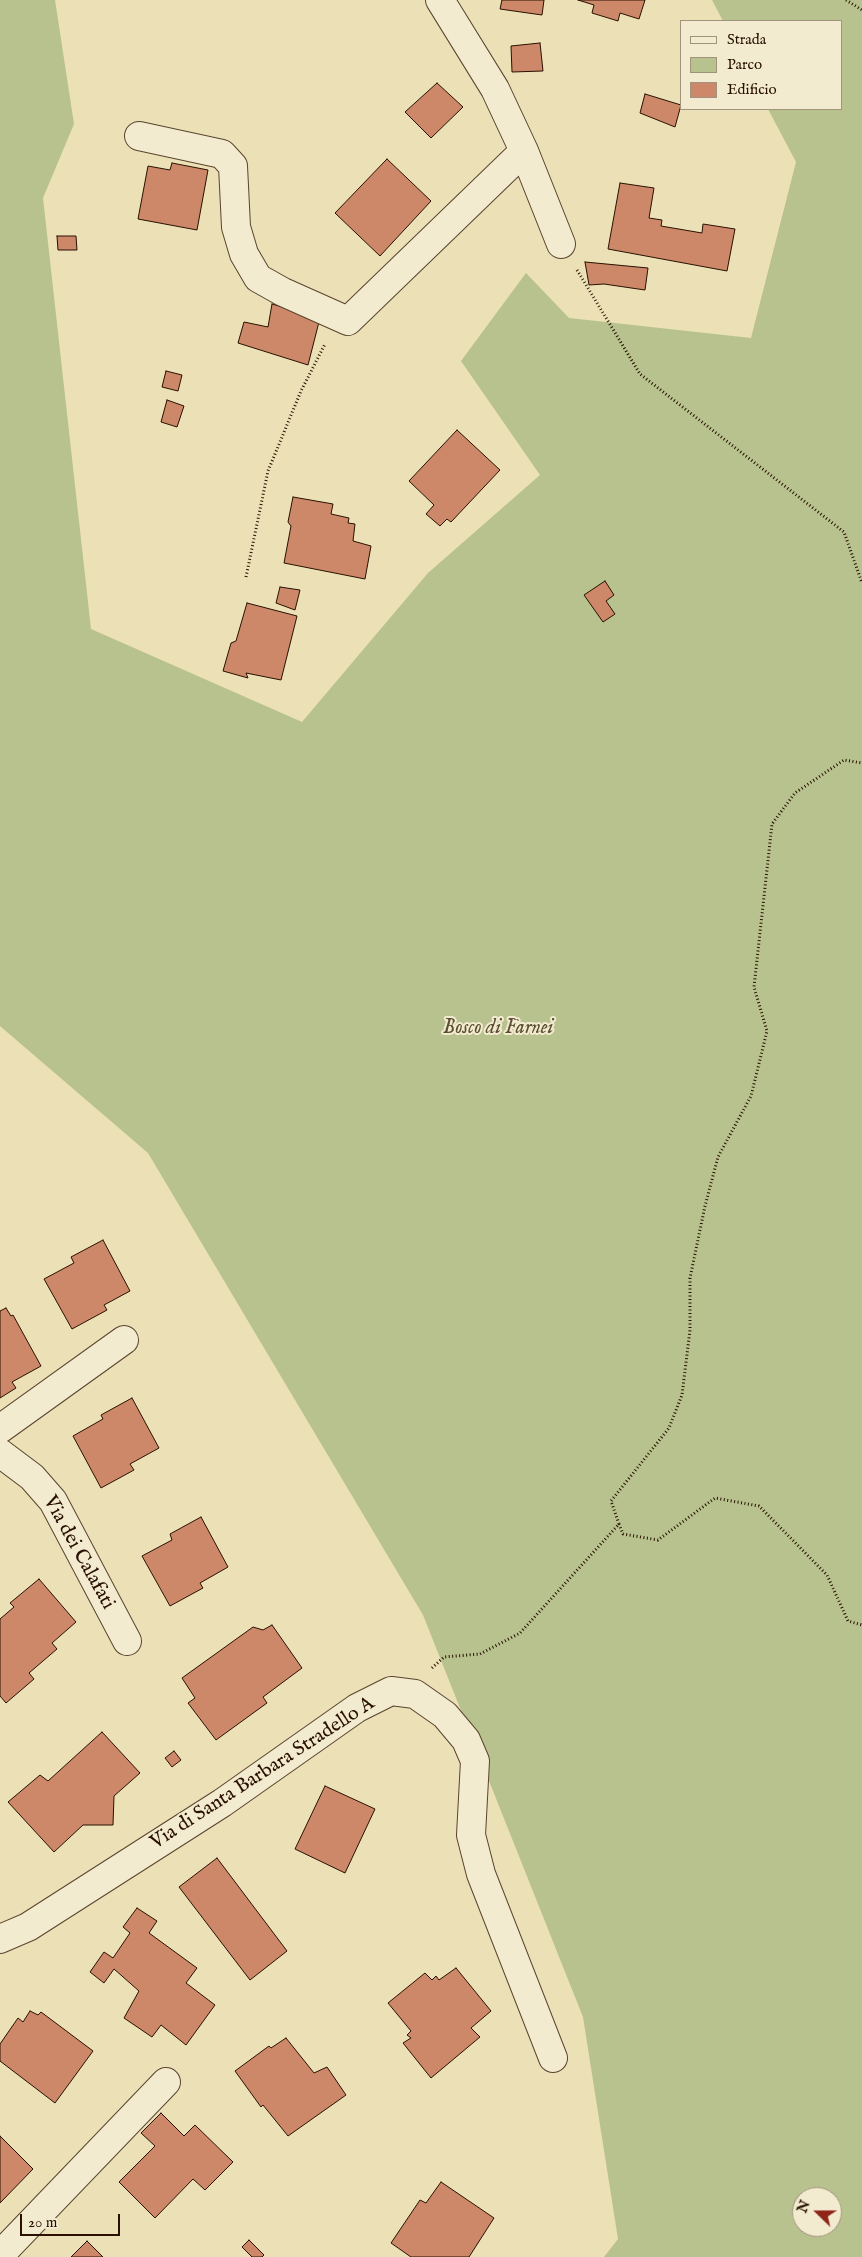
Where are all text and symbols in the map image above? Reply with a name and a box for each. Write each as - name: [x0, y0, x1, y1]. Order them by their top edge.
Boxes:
- legend: [680, 20, 842, 110]
- text: Strada: [727, 30, 766, 49]
- text: Parco: [727, 55, 762, 74]
- text: Edificio: [727, 80, 777, 99]
- park label: Bosco di Farnei: [443, 1017, 553, 1041]
- street label: Via dei Calafati: [37, 1492, 119, 1614]
- street label: Via di Santa Barbara Stradello A: [146, 1692, 380, 1856]
- north arrow: [792, 2187, 842, 2237]
- text: N: [793, 2198, 815, 2216]
- scale bar: [22, 2204, 122, 2236]
- text: 20 m: [28, 2213, 57, 2232]

